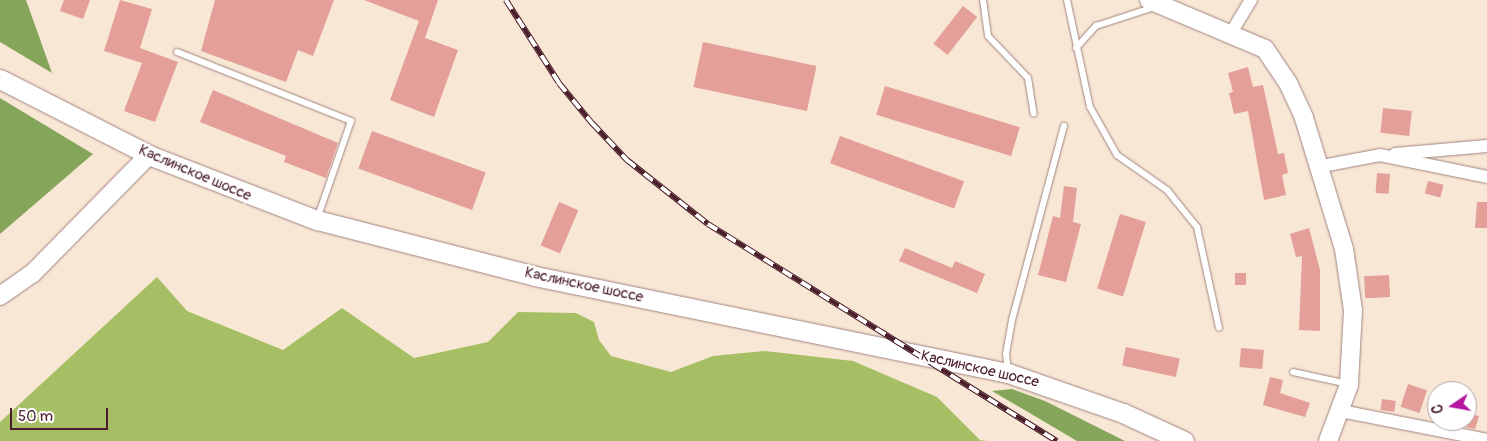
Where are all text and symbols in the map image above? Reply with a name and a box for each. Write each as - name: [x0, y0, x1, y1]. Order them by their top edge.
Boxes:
- street label: Каслинское шоссе: [136, 141, 254, 205]
- street label: Каслинское шоссе: [523, 264, 645, 306]
- street label: Каслинское шоссе: [919, 347, 1041, 391]
- north arrow: [1427, 381, 1477, 431]
- scale bar: [12, 398, 110, 430]
- text: С: [1429, 403, 1447, 415]
- text: 50 m: [18, 407, 53, 426]

